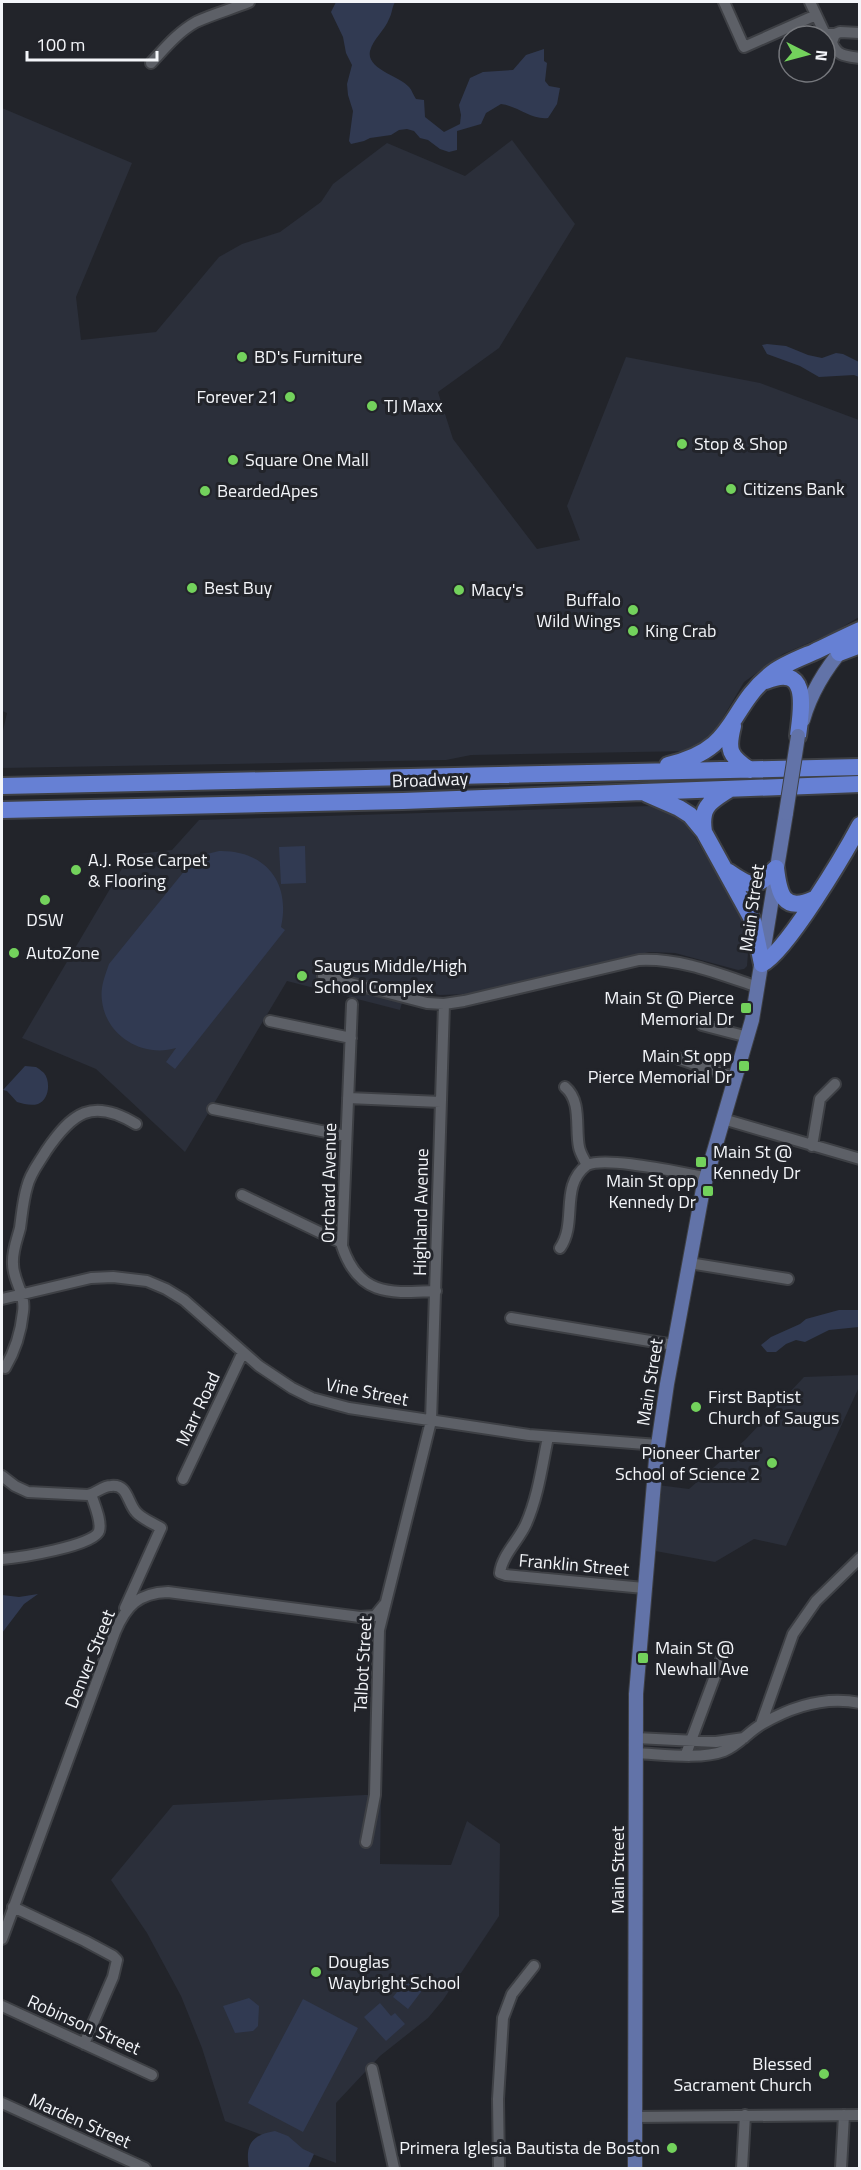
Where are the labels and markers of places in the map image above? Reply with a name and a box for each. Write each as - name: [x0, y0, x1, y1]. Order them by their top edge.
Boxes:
- place label: BD's Furniture: [254, 343, 362, 370]
- marker: BD's Furniture: [235, 350, 249, 364]
- place label: Forever 21: [196, 383, 278, 410]
- marker: Forever 21: [283, 390, 297, 404]
- place label: TJ Maxx: [384, 392, 443, 419]
- marker: TJ Maxx: [365, 399, 379, 413]
- place label: Stop & Shop: [694, 430, 788, 457]
- marker: Stop & Shop: [675, 437, 689, 451]
- place label: Square One Mall: [245, 446, 369, 473]
- marker: Square One Mall: [226, 453, 240, 467]
- place label: Citizens Bank: [743, 475, 845, 502]
- place label: BeardedApes: [217, 477, 318, 504]
- marker: Citizens Bank: [724, 482, 738, 496]
- marker: BeardedApes: [198, 484, 212, 498]
- place label: Best Buy: [204, 574, 272, 601]
- place label: Macy's: [471, 576, 524, 603]
- marker: Best Buy: [185, 581, 199, 595]
- marker: Macy's: [452, 583, 466, 597]
- place label: Buffalo Wild Wings: [536, 586, 621, 634]
- marker: Buffalo Wild Wings: [626, 603, 640, 617]
- place label: King Crab: [645, 617, 717, 644]
- marker: King Crab: [626, 624, 640, 638]
- place label: A.J. Rose Carpet & Flooring: [88, 846, 208, 894]
- marker: A.J. Rose Carpet & Flooring: [69, 863, 83, 877]
- marker: DSW: [38, 893, 52, 907]
- place label: DSW: [26, 906, 64, 933]
- place label: AutoZone: [26, 939, 100, 966]
- marker: AutoZone: [7, 946, 21, 960]
- place label: Saugus Middle/High School Complex: [314, 952, 467, 1000]
- marker: Saugus Middle/High School Complex: [295, 969, 309, 983]
- place label: Main St @ Pierce Memorial Dr: [604, 984, 734, 1032]
- marker: Main St @ Pierce Memorial Dr: [739, 1001, 753, 1015]
- place label: Main St opp Pierce Memorial Dr: [588, 1042, 732, 1090]
- marker: Main St opp Pierce Memorial Dr: [737, 1059, 751, 1073]
- place label: Main St @ Kennedy Dr: [713, 1138, 801, 1186]
- marker: Main St @ Kennedy Dr: [694, 1155, 708, 1169]
- place label: Main St opp Kennedy Dr: [606, 1167, 696, 1215]
- marker: Main St opp Kennedy Dr: [701, 1184, 715, 1198]
- place label: First Baptist Church of Saugus: [708, 1383, 839, 1431]
- marker: First Baptist Church of Saugus: [689, 1400, 703, 1414]
- place label: Pioneer Charter School of Science 2: [615, 1439, 760, 1487]
- marker: Pioneer Charter School of Science 2: [765, 1456, 779, 1470]
- place label: Main St @ Newhall Ave: [655, 1634, 749, 1682]
- marker: Main St @ Newhall Ave: [636, 1651, 650, 1665]
- place label: Douglas Waybright School: [328, 1948, 461, 1996]
- marker: Douglas Waybright School: [309, 1965, 323, 1979]
- place label: Blessed Sacrament Church: [674, 2050, 812, 2098]
- marker: Blessed Sacrament Church: [817, 2067, 831, 2081]
- place label: Primera Iglesia Bautista de Boston: [399, 2134, 660, 2161]
- marker: Primera Iglesia Bautista de Boston: [665, 2141, 679, 2155]

